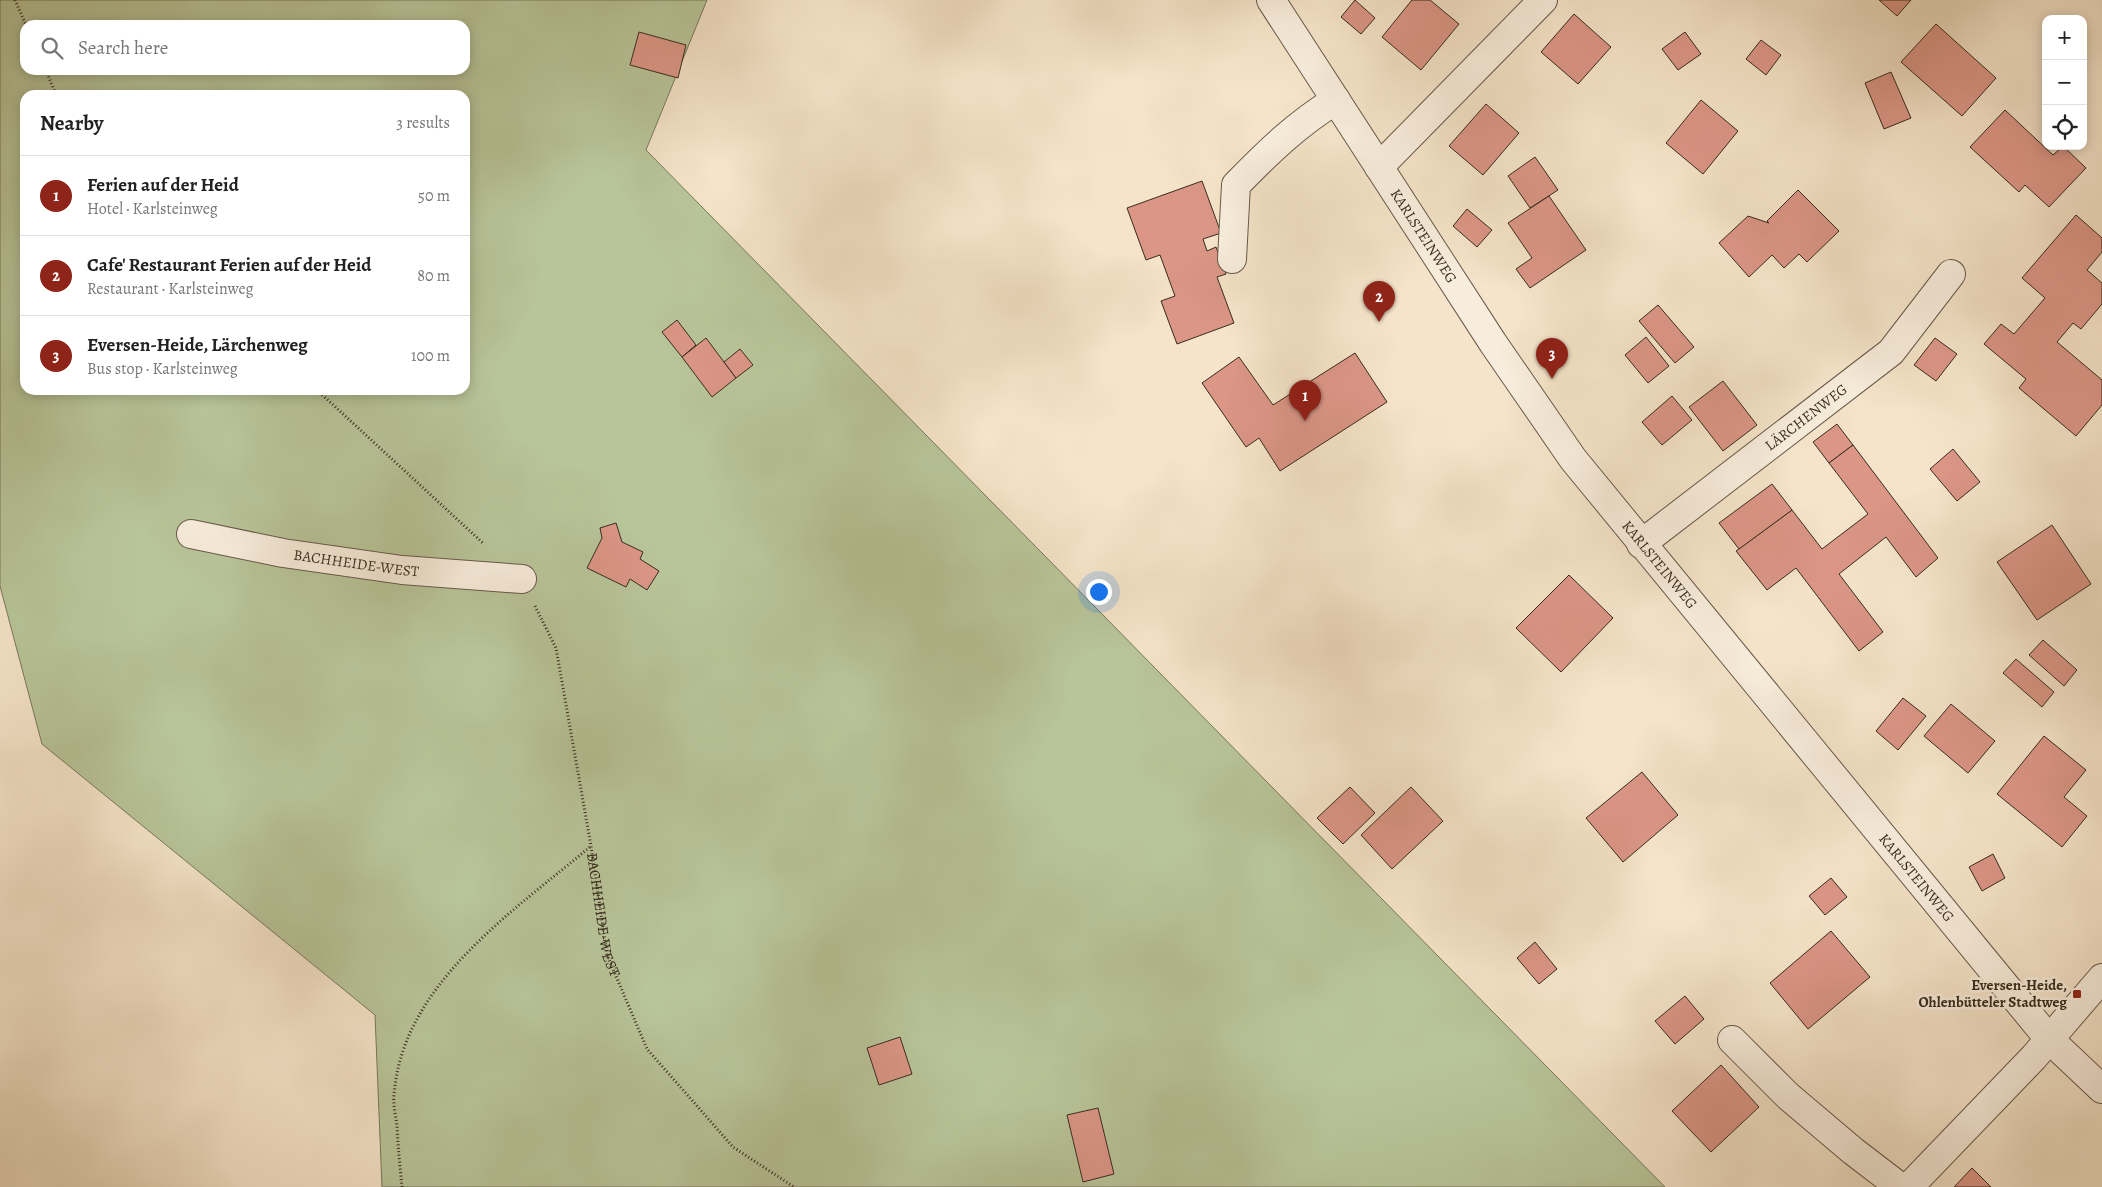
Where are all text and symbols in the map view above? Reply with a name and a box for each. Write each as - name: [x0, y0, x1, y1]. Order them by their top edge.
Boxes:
- map controls: [2042, 15, 2087, 150]
- button: +: [2042, 15, 2087, 60]
- search box: [20, 20, 470, 75]
- icon: search: [38, 34, 66, 62]
- text: Search here: [78, 35, 168, 61]
- button: −: [2042, 60, 2087, 105]
- button: locate: [2042, 105, 2087, 150]
- text: Nearby: [40, 109, 103, 137]
- text: 3 results: [396, 112, 450, 134]
- text: Ferien auf der Heid: [87, 172, 239, 198]
- text: 1: [53, 185, 59, 207]
- text: 50 m: [418, 185, 450, 207]
- street label: KARLSTEINWEG: [1386, 185, 1462, 287]
- text: Hotel · Karlsteinweg: [87, 198, 218, 220]
- text: Cafe' Restaurant Ferien auf der Heid: [87, 252, 371, 278]
- text: 2: [52, 265, 60, 287]
- text: 80 m: [417, 265, 450, 287]
- text: Restaurant · Karlsteinweg: [87, 278, 254, 300]
- pin: 2: [1363, 281, 1395, 322]
- text: Eversen-Heide, Lärchenweg: [87, 332, 308, 358]
- pin: 3: [1536, 338, 1568, 379]
- text: 3: [53, 345, 59, 367]
- text: 100 m: [411, 345, 450, 367]
- text: Bus stop · Karlsteinweg: [87, 358, 238, 380]
- street label: LÄRCHENWEG: [1761, 379, 1851, 455]
- pin: 1: [1289, 380, 1321, 421]
- street label: KARLSTEINWEG: [1617, 516, 1702, 613]
- street label: BACHHEIDE-WEST: [292, 545, 421, 581]
- your location: [1086, 579, 1112, 605]
- street label: KARLSTEINWEG: [1874, 829, 1959, 926]
- street label: BACHHEIDE-WEST: [582, 851, 626, 981]
- place label: Eversen-Heide, Ohlenbütteler Stadtweg: [1918, 975, 2067, 1012]
- marker: Eversen-Heide, Ohlenbütteler Stadtweg: [2071, 988, 2083, 1000]

